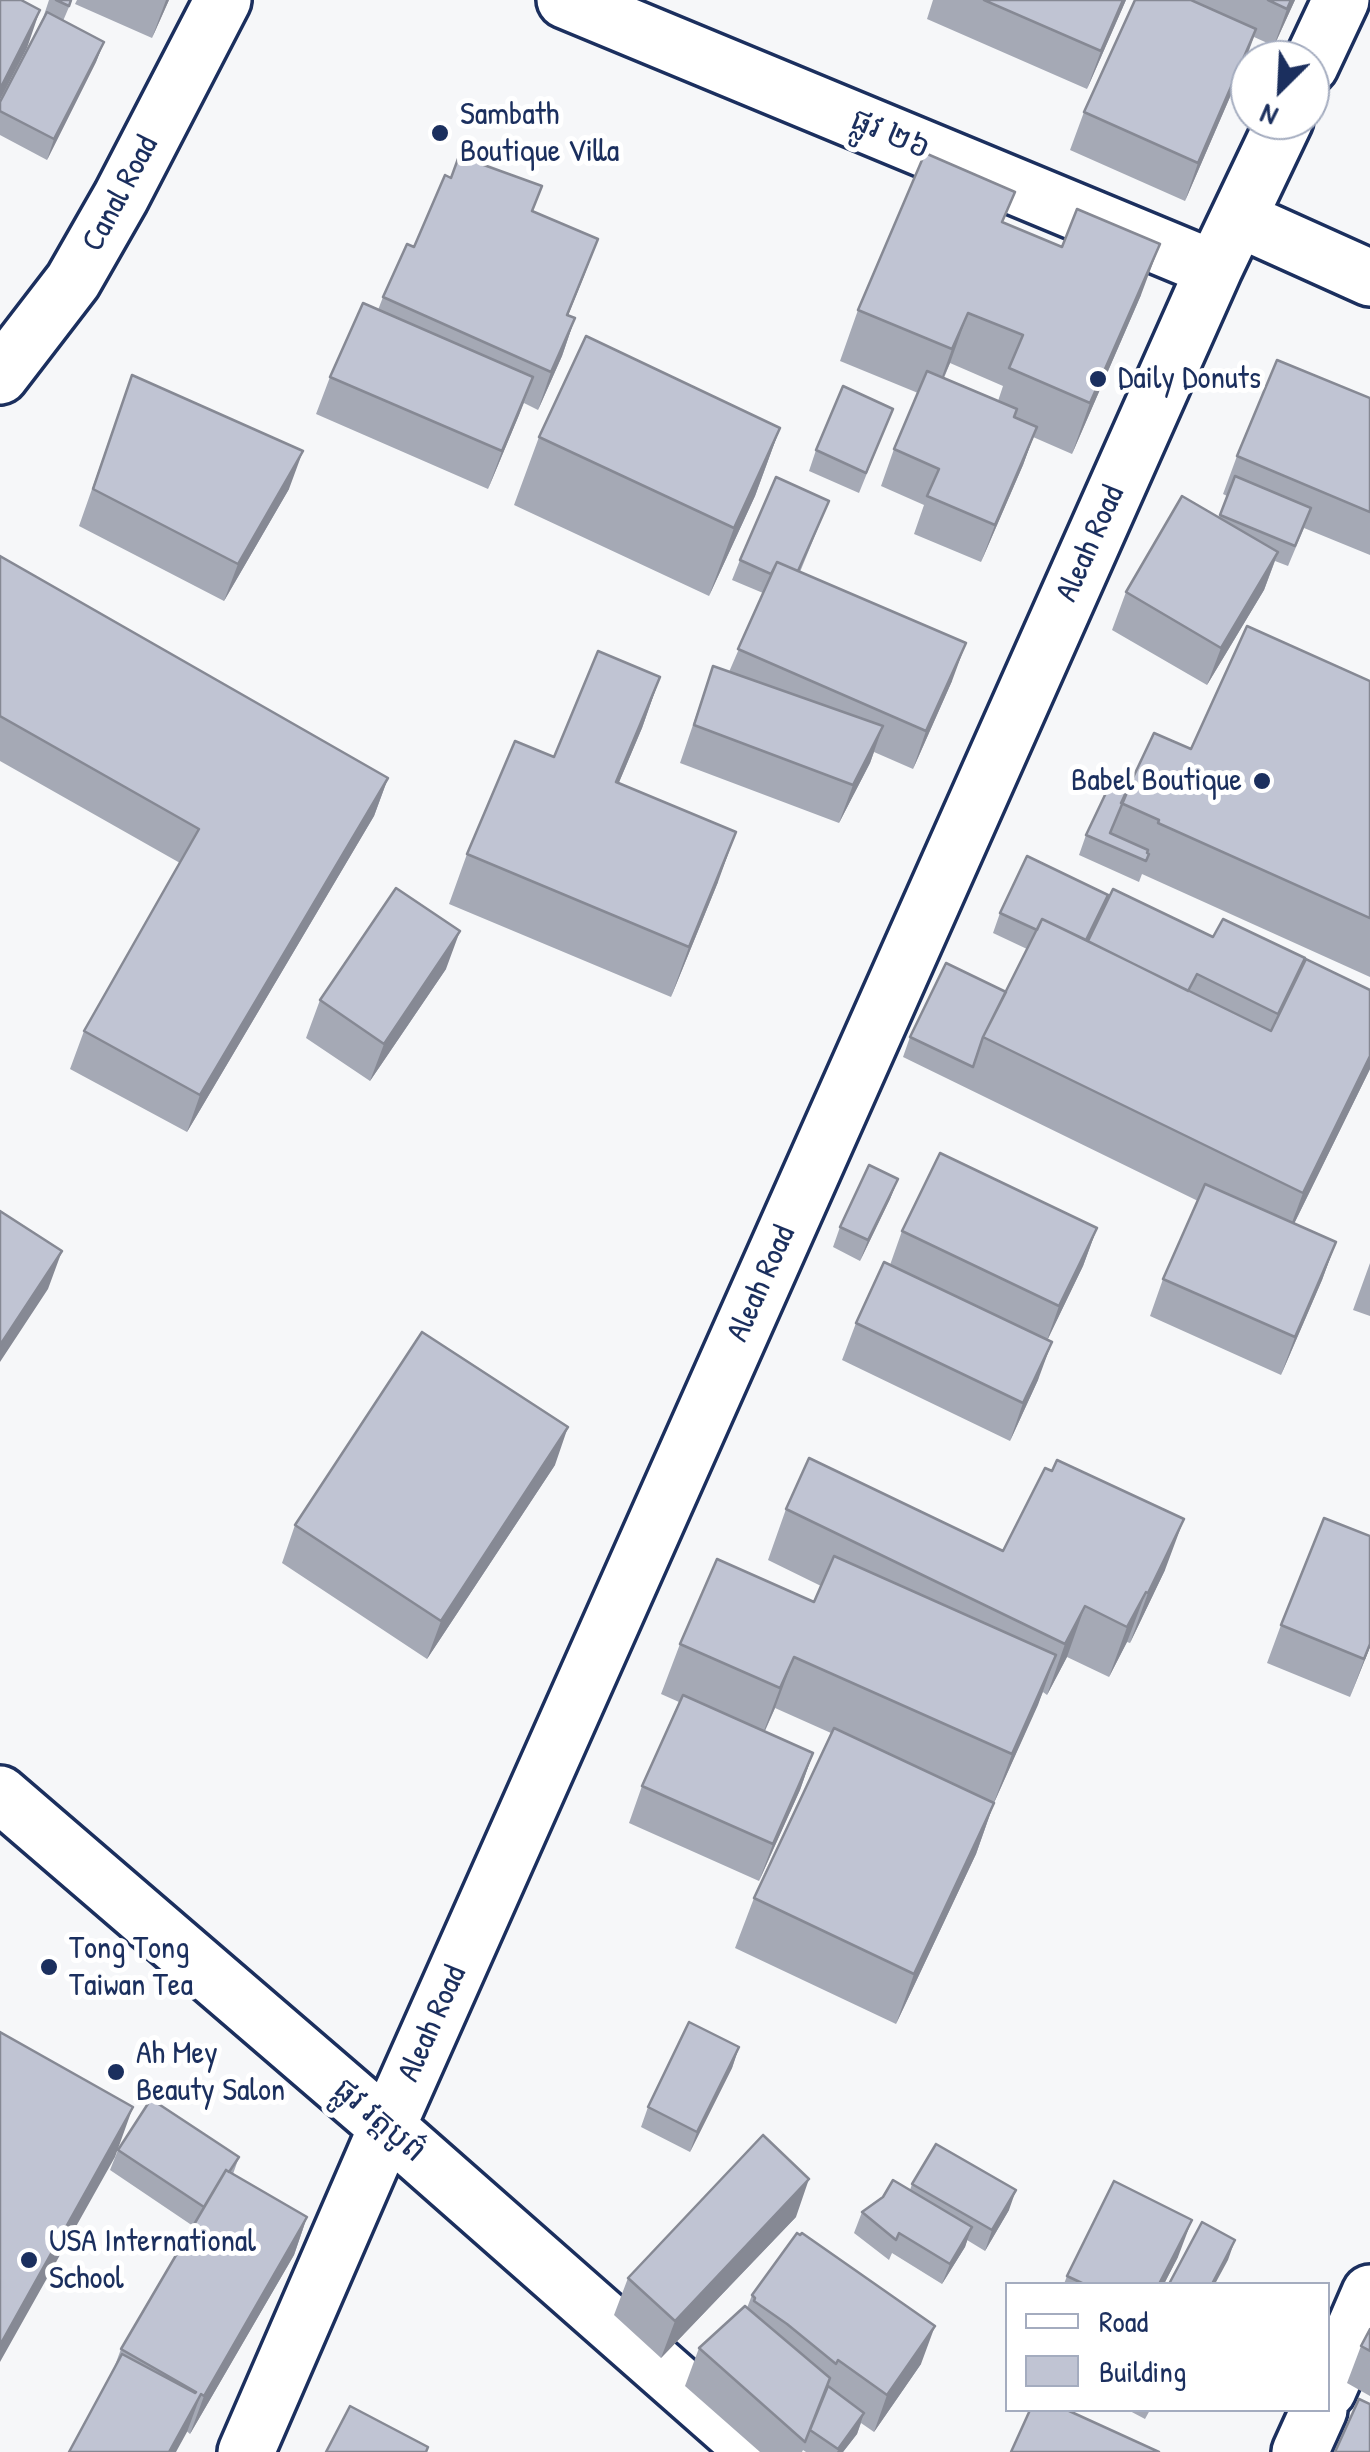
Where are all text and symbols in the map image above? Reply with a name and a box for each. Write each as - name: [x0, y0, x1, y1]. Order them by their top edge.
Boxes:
- north arrow: [1230, 40, 1330, 140]
- text: N: [1254, 95, 1283, 136]
- place label: Sambath Boutique Villa: [460, 96, 619, 171]
- street label: ផ្លូវ ២៦: [845, 101, 935, 169]
- marker: Sambath Boutique Villa: [429, 122, 451, 144]
- street label: Canal Road: [75, 130, 167, 258]
- place label: Daily Donuts: [1118, 360, 1261, 398]
- marker: Daily Donuts: [1087, 368, 1109, 390]
- street label: Aleah Road: [1049, 480, 1133, 608]
- place label: Babel Boutique: [1071, 762, 1242, 800]
- marker: Babel Boutique: [1251, 770, 1273, 792]
- street label: Aleah Road: [720, 1220, 804, 1348]
- place label: Tong Tong Taiwan Tea: [69, 1930, 193, 2005]
- marker: Tong Tong Taiwan Tea: [38, 1956, 60, 1978]
- street label: Aleah Road: [391, 1960, 475, 2088]
- place label: Ah Mey Beauty Salon: [136, 2035, 285, 2110]
- marker: Ah Mey Beauty Salon: [105, 2061, 127, 2083]
- street label: ផ្លូវ វត្តបូព៌: [325, 2071, 433, 2171]
- place label: USA International School: [49, 2223, 256, 2298]
- marker: USA International School: [18, 2249, 40, 2271]
- legend: [1005, 2282, 1330, 2412]
- text: Road: [1099, 2301, 1148, 2341]
- text: Building: [1099, 2351, 1186, 2391]

